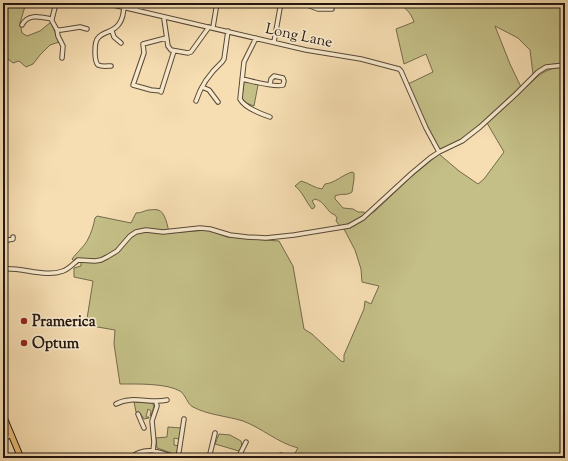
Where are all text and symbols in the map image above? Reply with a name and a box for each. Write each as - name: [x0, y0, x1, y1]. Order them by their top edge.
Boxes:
- street label: Long Lane: [263, 19, 334, 54]
- place label: Pramerica: [32, 312, 96, 333]
- marker: Pramerica: [19, 316, 29, 326]
- place label: Optum: [32, 334, 80, 355]
- marker: Optum: [19, 338, 29, 348]

